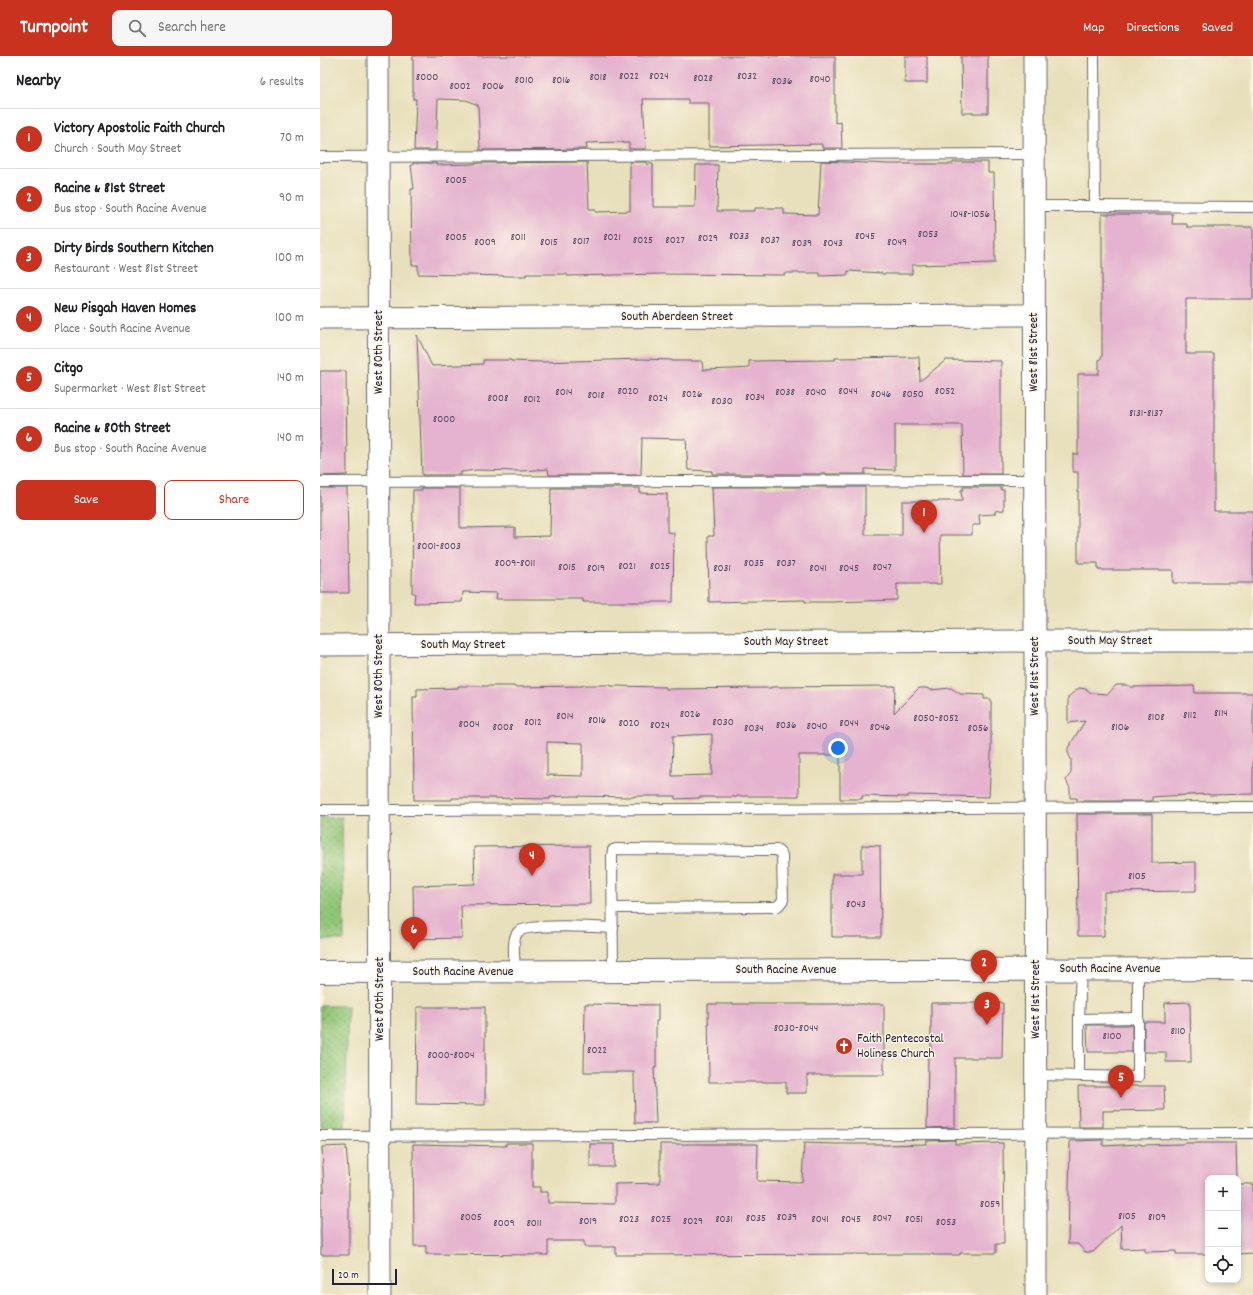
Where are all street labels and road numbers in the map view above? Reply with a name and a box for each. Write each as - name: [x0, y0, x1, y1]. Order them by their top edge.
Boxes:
- street label: South Aberdeen Street: [621, 308, 733, 327]
- street label: West 80th Street: [370, 310, 389, 394]
- street label: West 81st Street: [1025, 312, 1044, 392]
- street label: South May Street: [1068, 632, 1152, 651]
- street label: South May Street: [744, 633, 828, 652]
- street label: West 80th Street: [370, 634, 389, 718]
- street label: South May Street: [421, 636, 505, 655]
- street label: West 81st Street: [1026, 636, 1045, 716]
- street label: West 80th Street: [371, 957, 390, 1041]
- street label: West 81st Street: [1027, 959, 1046, 1039]
- street label: South Racine Avenue: [1059, 960, 1161, 979]
- street label: South Racine Avenue: [735, 961, 837, 980]
- street label: South Racine Avenue: [412, 963, 514, 982]

